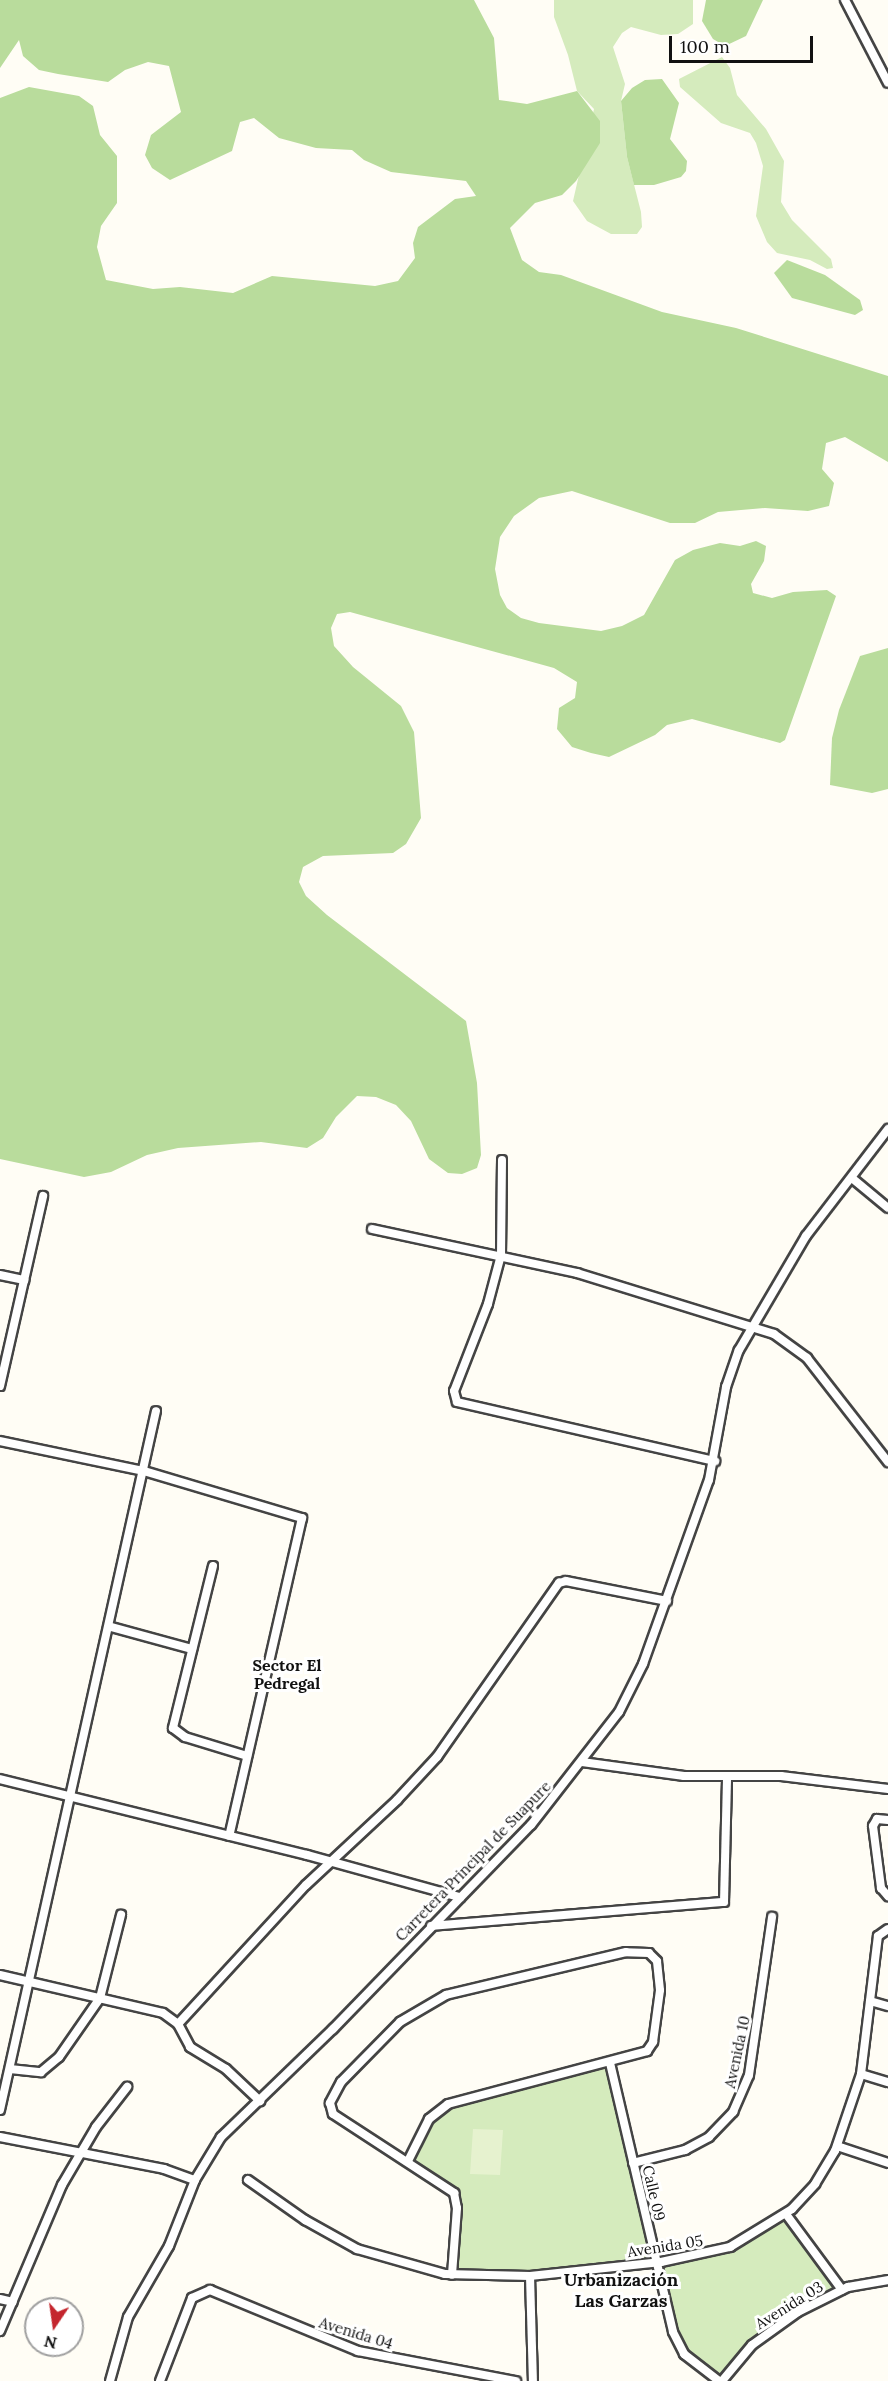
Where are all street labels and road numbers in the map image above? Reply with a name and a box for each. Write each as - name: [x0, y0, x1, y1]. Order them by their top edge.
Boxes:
- street label: Carretera Principal de Suapure: [392, 1777, 554, 1945]
- street label: Avenida 10: [721, 2014, 753, 2090]
- street label: Calle 09: [639, 2163, 669, 2223]
- street label: Avenida 05: [626, 2231, 704, 2261]
- street label: Avenida 03: [752, 2277, 826, 2333]
- street label: Avenida 04: [317, 2313, 395, 2353]

